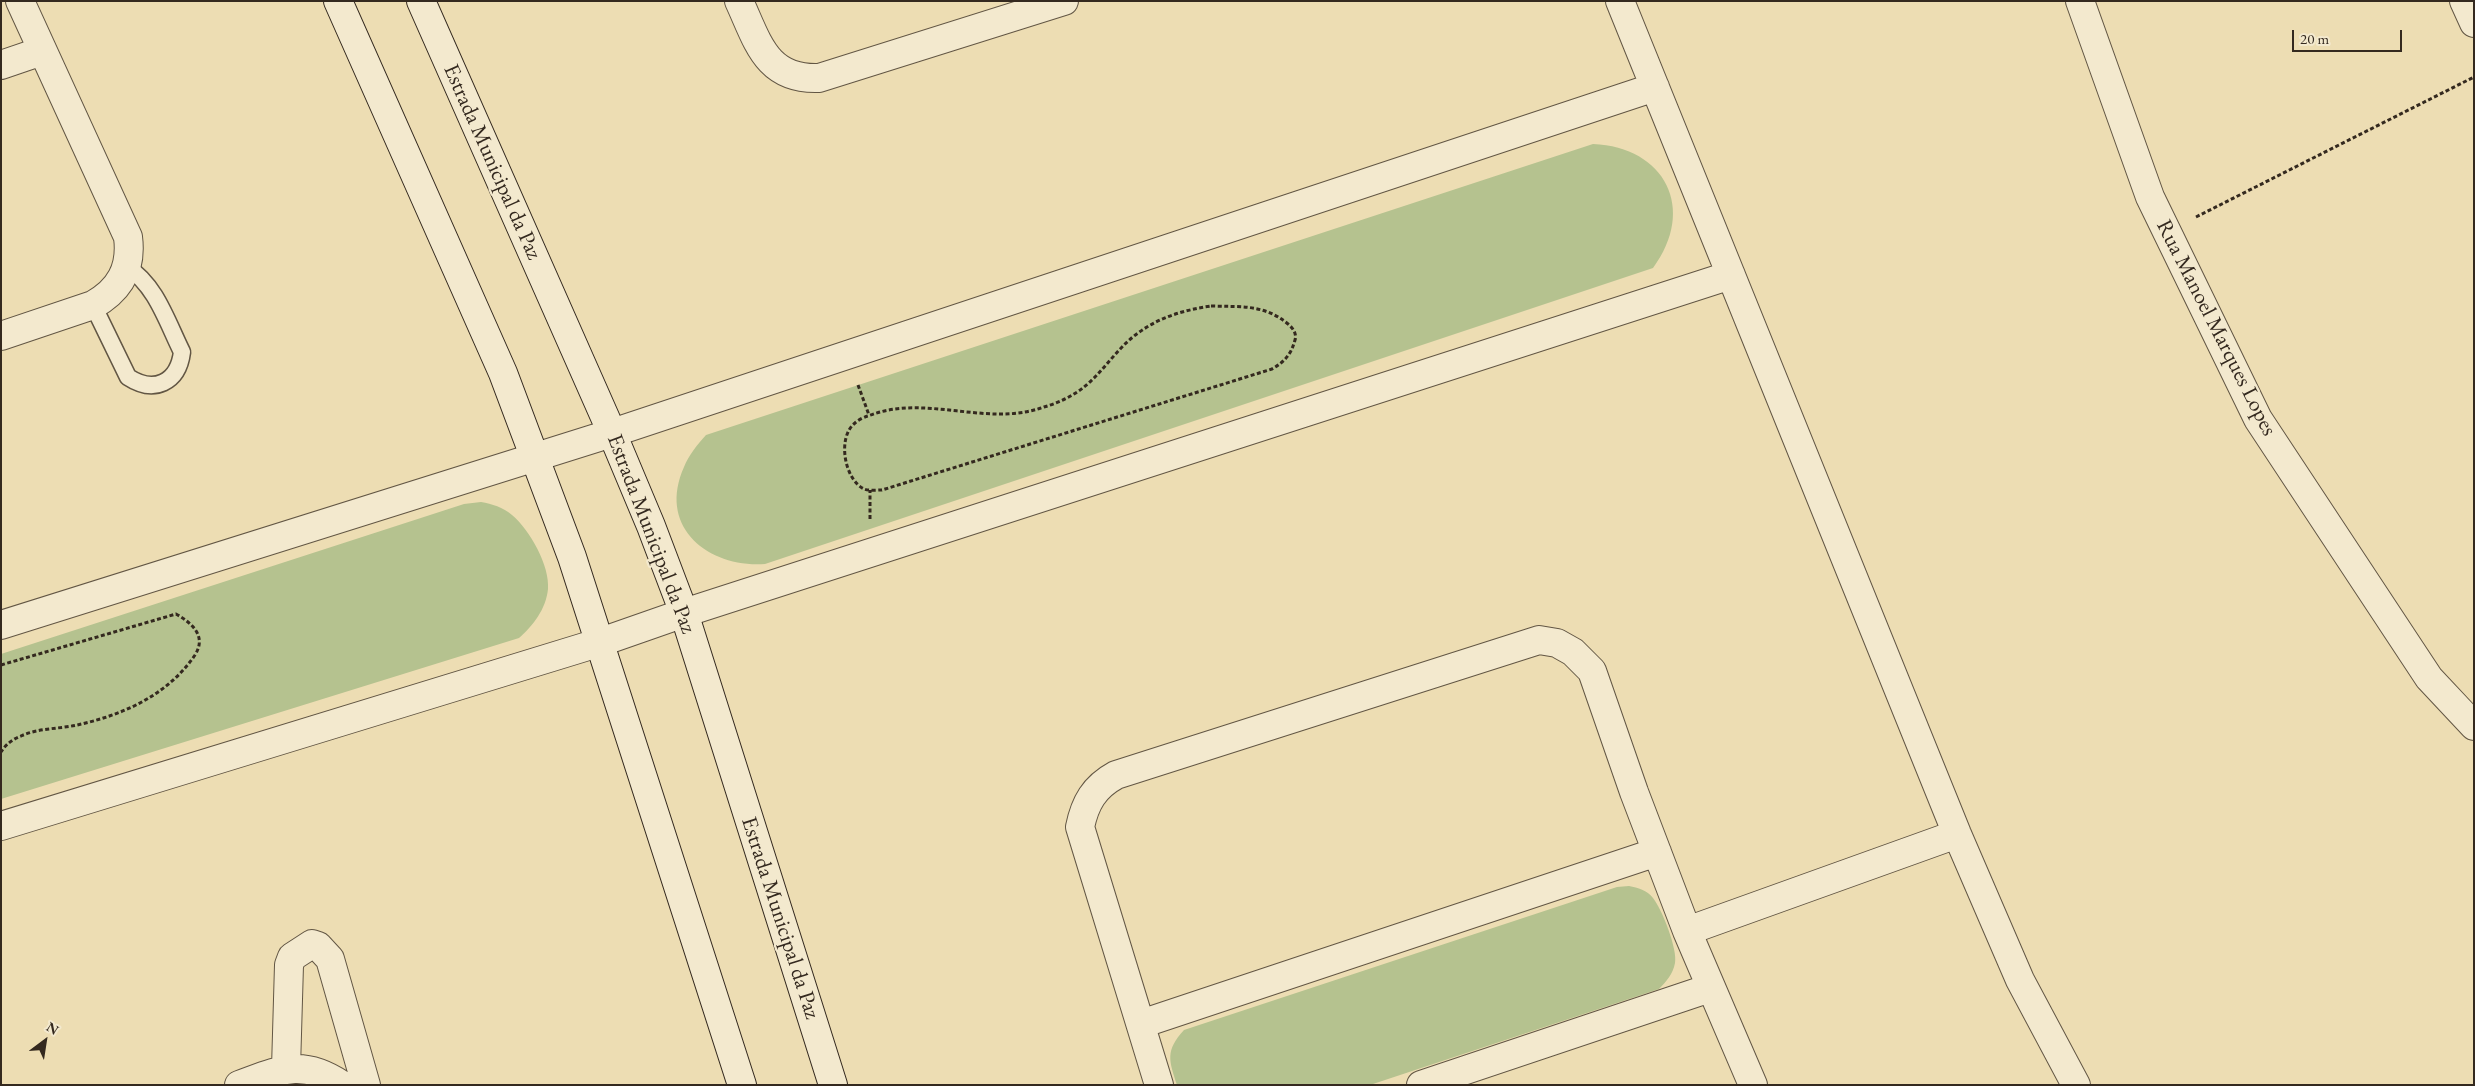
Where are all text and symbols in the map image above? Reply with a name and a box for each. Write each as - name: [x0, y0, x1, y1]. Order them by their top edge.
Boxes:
- scale bar: [2295, 20, 2405, 52]
- text: 20 m: [2300, 29, 2329, 48]
- street label: Estrada Municipal da Paz: [437, 60, 547, 264]
- street label: Rua Manoel Marques Lopes: [2150, 216, 2282, 440]
- street label: Estrada Municipal da Paz: [601, 431, 701, 637]
- street label: Estrada Municipal da Paz: [735, 814, 825, 1022]
- north arrow: [20, 1016, 70, 1066]
- text: N: [43, 1018, 62, 1039]

